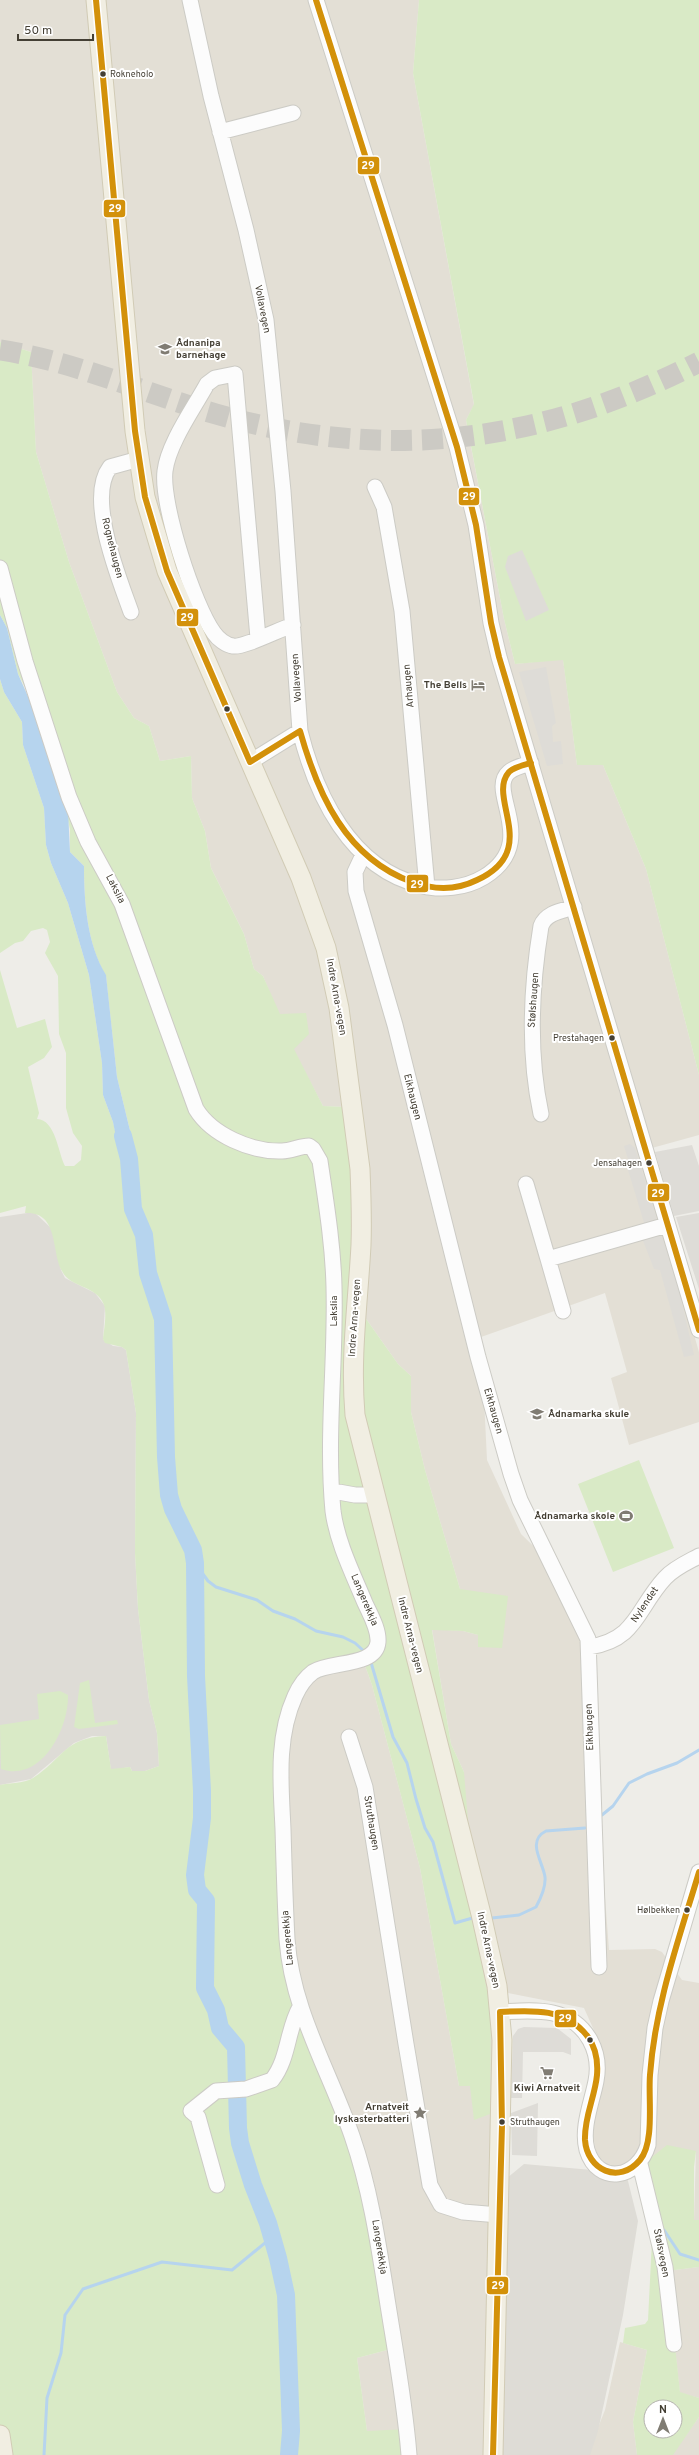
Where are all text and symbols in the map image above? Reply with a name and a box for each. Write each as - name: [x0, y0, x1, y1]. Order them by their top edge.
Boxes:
- scale bar: [18, 16, 93, 42]
- text: 50 m: [24, 23, 52, 39]
- marker: Rokneholo: [98, 69, 108, 79]
- place label: Rokneholo: [110, 69, 153, 80]
- line badge: 29: [357, 156, 380, 175]
- text: 29: [361, 159, 375, 173]
- line badge: 29: [103, 199, 126, 218]
- text: 29: [108, 202, 122, 216]
- street label: Vollavegen: [251, 284, 273, 334]
- place label: Ådnanipa barnehage: [176, 337, 226, 362]
- school or university icon: Ådnanipa barnehage: [157, 341, 173, 357]
- line badge: 29: [458, 487, 480, 506]
- text: 29: [462, 490, 476, 504]
- street label: Rognehaugen: [98, 516, 126, 580]
- line badge: 29: [176, 608, 199, 627]
- text: 29: [180, 611, 194, 625]
- street label: Vollavegen: [289, 653, 305, 703]
- street label: Arhaugen: [401, 664, 417, 708]
- hotel icon: The Bells: [470, 677, 486, 693]
- place label: The Bells: [424, 679, 467, 692]
- unlabelled marker: [222, 704, 232, 714]
- street label: Lakslia: [102, 872, 128, 906]
- line badge: 29: [406, 874, 429, 893]
- text: 29: [410, 878, 424, 892]
- street label: Indre Arna-vegen: [323, 957, 349, 1037]
- street label: Stølshaugen: [526, 972, 542, 1028]
- place label: Prestahagen: [553, 1033, 604, 1044]
- marker: Prestahagen: [607, 1033, 617, 1043]
- street label: Eikhaugen: [400, 1073, 424, 1121]
- place label: Jensahagen: [593, 1158, 642, 1169]
- marker: Jensahagen: [644, 1158, 654, 1168]
- line badge: 29: [647, 1183, 670, 1202]
- text: 29: [651, 1187, 665, 1201]
- street label: Indre Arna-vegen: [346, 1279, 364, 1357]
- street label: Lakslia: [328, 1295, 341, 1327]
- street label: Eikhaugen: [480, 1387, 506, 1435]
- school or university icon: Ådnamarka skule: [529, 1406, 545, 1422]
- place label: Ådnamarka skule: [548, 1408, 630, 1421]
- sports icon: Ådnamarka skole: [618, 1508, 634, 1524]
- place label: Ådnamarka skole: [534, 1510, 615, 1523]
- street label: Langerekkja: [347, 1572, 381, 1628]
- street label: Nylendet: [628, 1584, 662, 1626]
- street label: Indre Arna-vegen: [394, 1596, 426, 1674]
- street label: Eikhaugen: [583, 1703, 597, 1751]
- street label: Struthaugen: [360, 1795, 382, 1851]
- place label: Hølbekken: [637, 1905, 680, 1916]
- marker: Hølbekken: [682, 1905, 692, 1915]
- street label: Langerekkja: [279, 1910, 297, 1966]
- street label: Indre Arna-vegen: [474, 1910, 502, 1990]
- line badge: 29: [554, 2009, 577, 2028]
- text: 29: [558, 2012, 572, 2026]
- unlabelled marker: [585, 2035, 595, 2045]
- supermarket icon: Kiwi Arnatveit: [539, 2065, 555, 2081]
- place label: Kiwi Arnatveit: [514, 2082, 580, 2095]
- place label: Arnatveit lyskasterbatteri: [335, 2101, 409, 2126]
- place icon: Arnatveit lyskasterbatteri: [412, 2105, 428, 2121]
- marker: Struthaugen: [497, 2117, 507, 2127]
- place label: Struthaugen: [510, 2117, 560, 2128]
- street label: Langerekkja: [368, 2219, 390, 2275]
- street label: Stølsvegen: [650, 2227, 672, 2279]
- line badge: 29: [486, 2276, 509, 2295]
- text: 29: [491, 2279, 505, 2293]
- north arrow: [643, 2399, 683, 2439]
- text: N: [659, 2403, 667, 2417]

